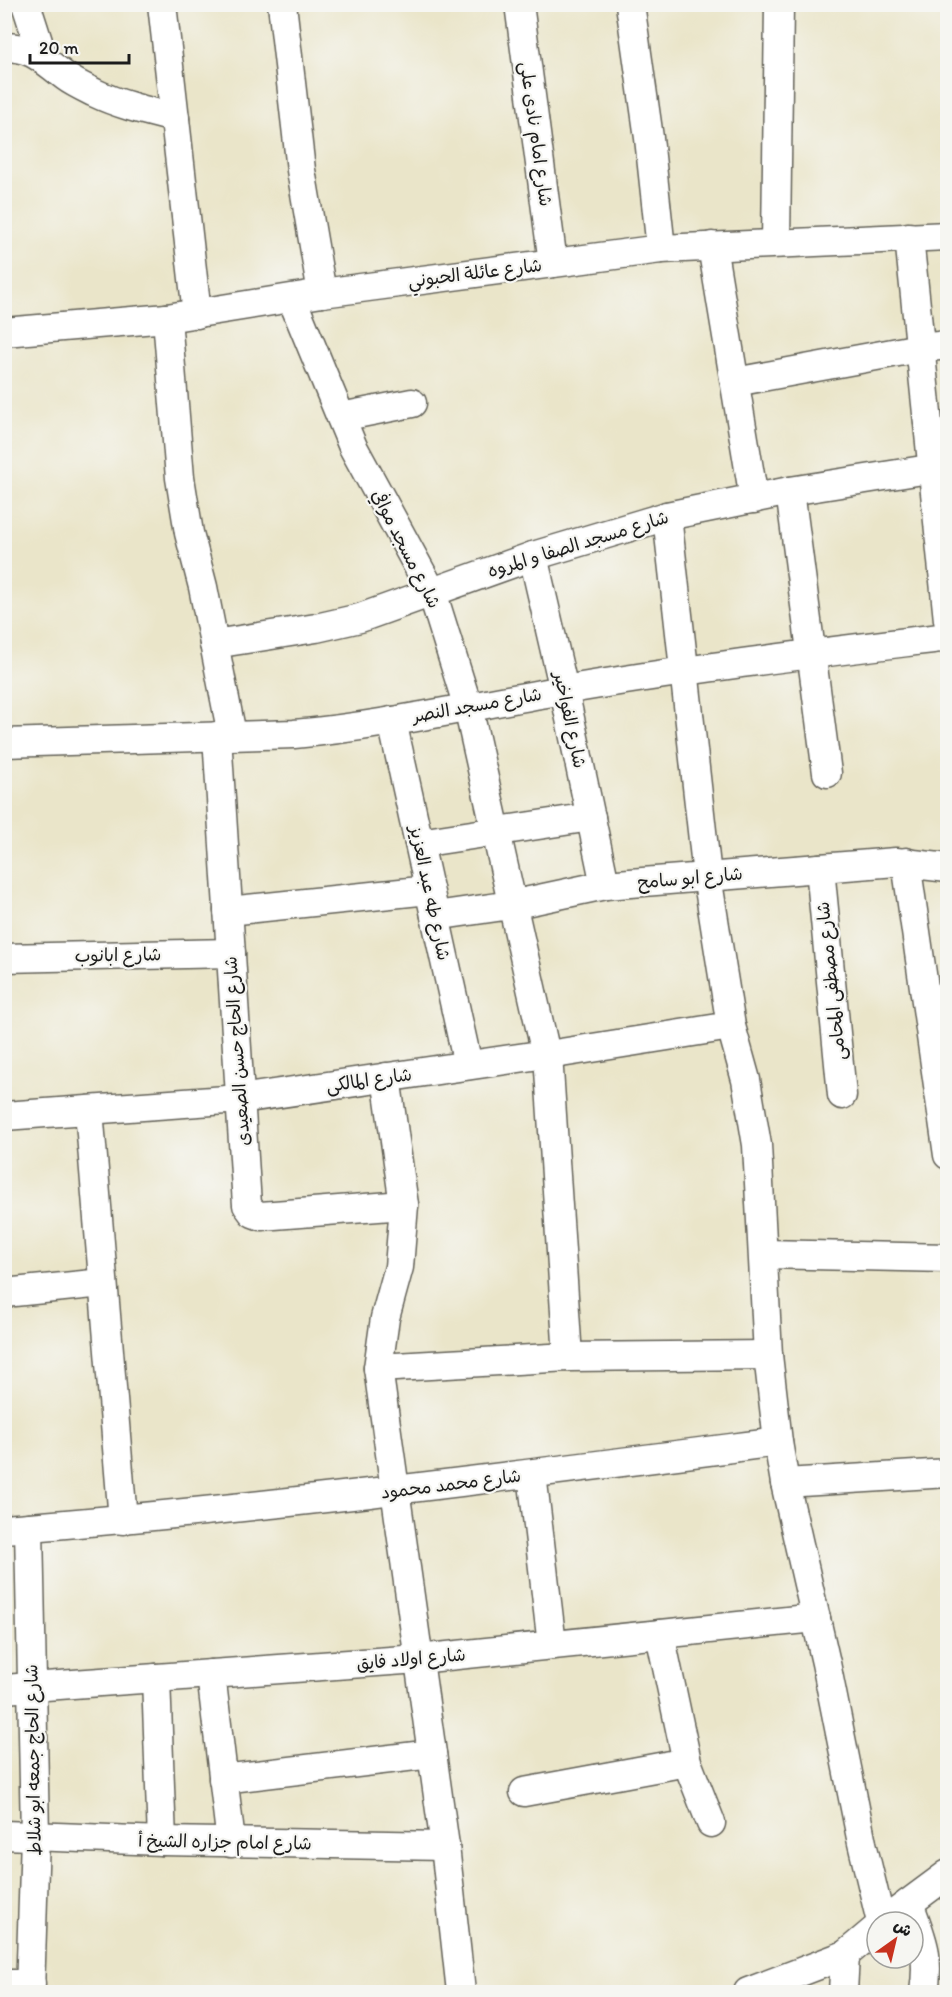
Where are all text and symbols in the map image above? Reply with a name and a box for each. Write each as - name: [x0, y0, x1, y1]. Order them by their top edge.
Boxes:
- scale bar: [30, 27, 129, 65]
- text: 20 m: [39, 37, 79, 59]
- street label: شارع امام نادى على: [512, 60, 557, 208]
- street label: شارع عائلة الحبوني: [407, 254, 544, 297]
- street label: شارع مسجد موافي: [365, 486, 446, 613]
- street label: شارع مسجد الصفا و المروه: [485, 506, 672, 583]
- street label: شارع الفواخير: [548, 668, 591, 770]
- street label: شارع مسجد النصر: [409, 683, 543, 729]
- street label: شارع طه عبد العزيز: [404, 822, 455, 963]
- street label: شارع ابو سامح: [636, 862, 744, 895]
- street label: شارع مصطفى المحامى: [812, 900, 851, 1061]
- street label: شارع ابانوب: [74, 943, 162, 968]
- street label: شارع الحاج حسن الصعيدى: [219, 955, 256, 1147]
- street label: شارع المالكى: [325, 1063, 413, 1098]
- street label: شارع محمد محمود: [380, 1464, 522, 1504]
- street label: شارع اولاد فايق: [356, 1643, 467, 1676]
- street label: شارع الحاج جمعه ابو شلاط: [20, 1664, 47, 1856]
- street label: شارع امام جزاره الشيخ أ: [138, 1829, 312, 1858]
- north arrow: [865, 1910, 925, 1970]
- text: ش: [890, 1915, 916, 1941]

